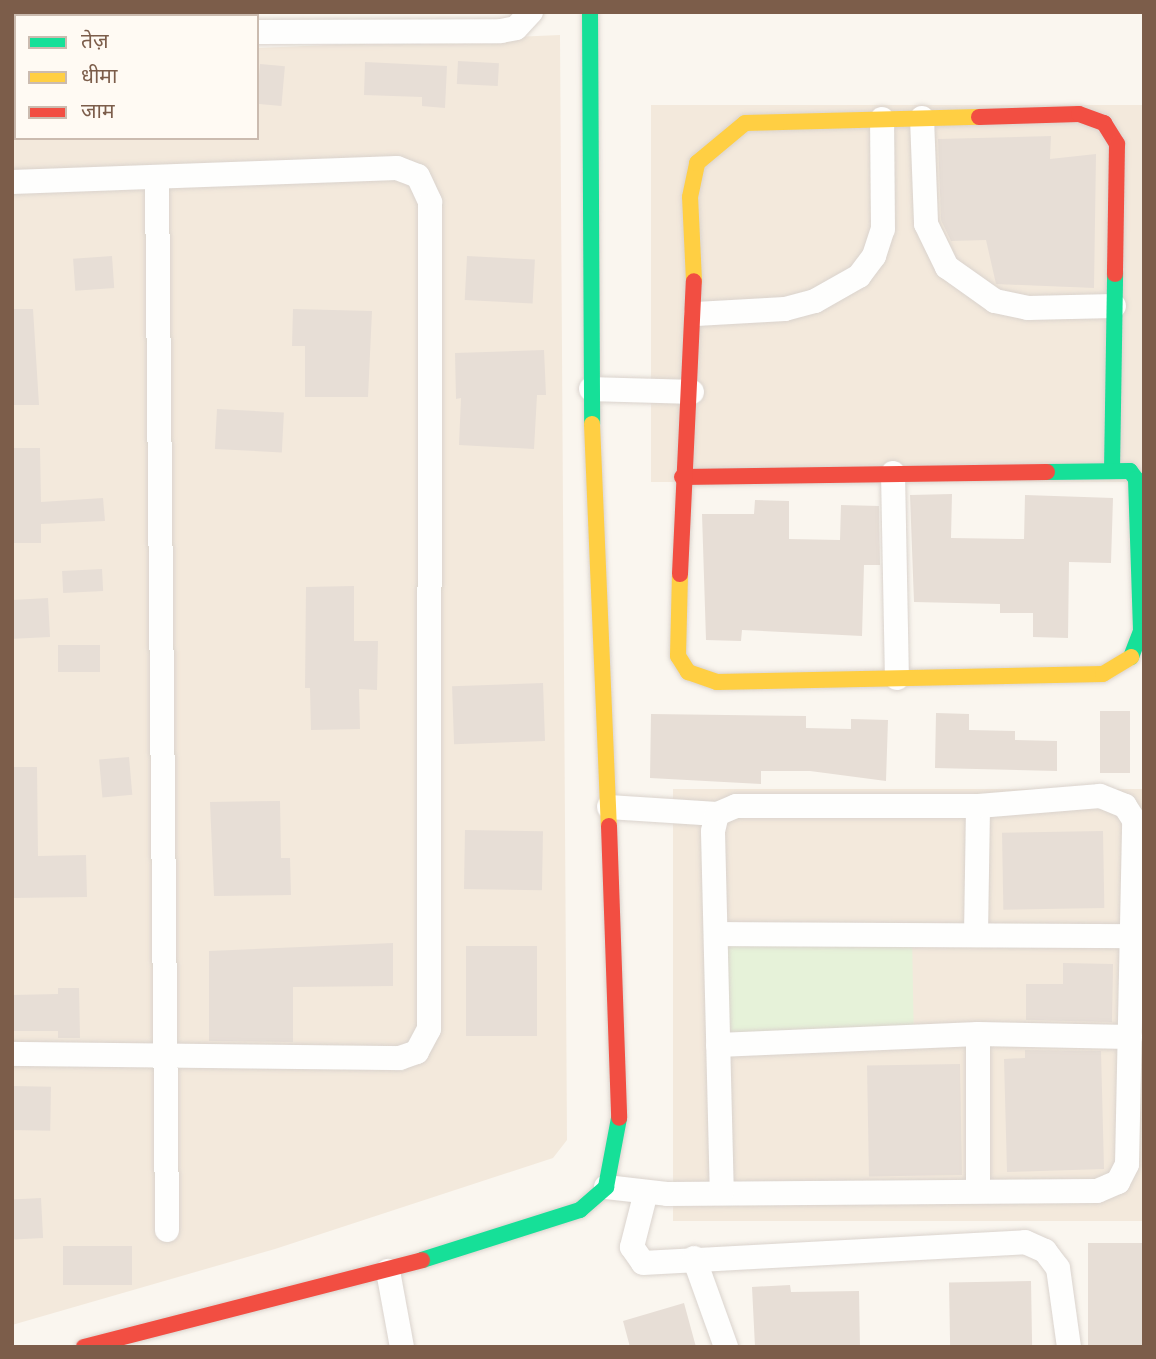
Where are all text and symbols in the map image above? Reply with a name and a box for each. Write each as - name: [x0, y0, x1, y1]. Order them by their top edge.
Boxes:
- legend: [14, 14, 259, 140]
- text: तेज़: [81, 28, 109, 52]
- text: धीमा: [81, 63, 117, 87]
- text: जाम: [81, 98, 115, 122]

